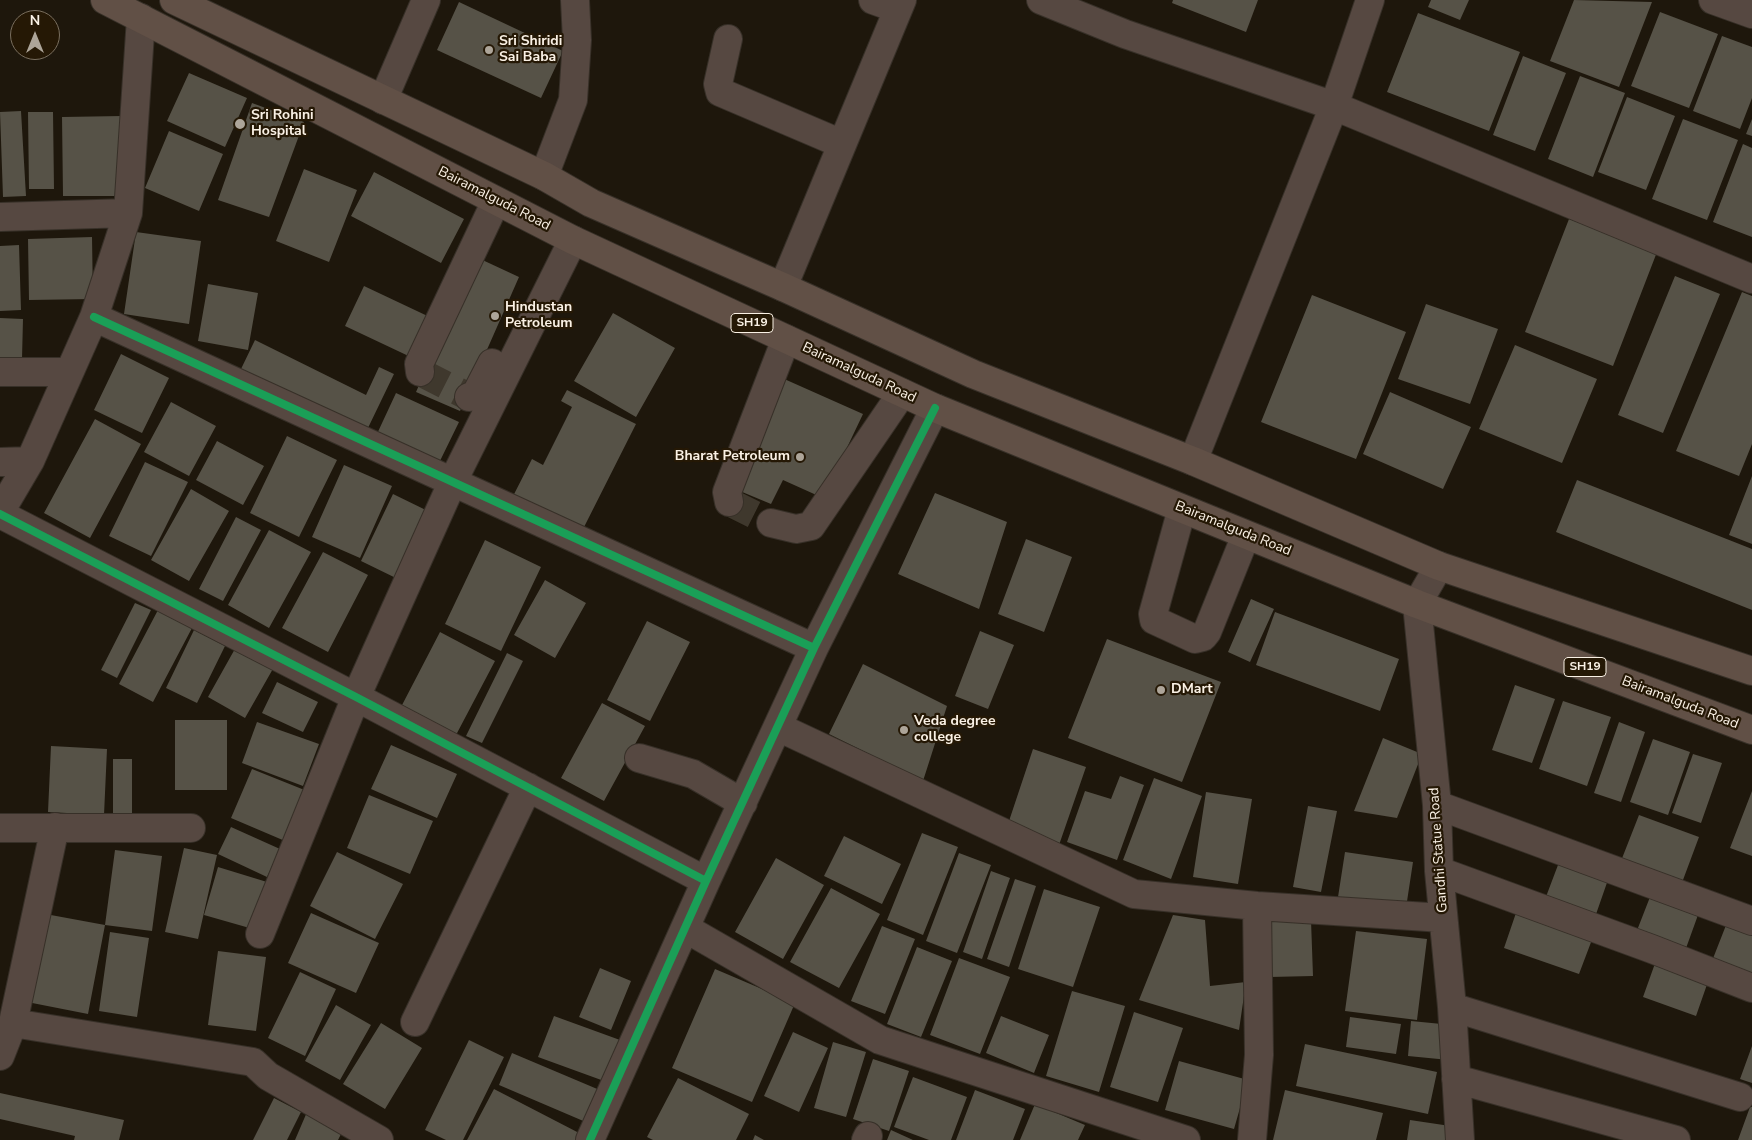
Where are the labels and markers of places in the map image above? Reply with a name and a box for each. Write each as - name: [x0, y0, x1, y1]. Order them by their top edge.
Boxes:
- place label: Sri Shiridi Sai Baba: [499, 34, 562, 66]
- marker: Sri Shiridi Sai Baba: [483, 44, 495, 56]
- place label: Sri Rohini Hospital: [251, 108, 314, 140]
- marker: Sri Rohini Hospital: [233, 117, 247, 131]
- place label: Hindustan Petroleum: [505, 300, 573, 332]
- marker: Hindustan Petroleum: [489, 310, 501, 322]
- place label: Bharat Petroleum: [675, 449, 790, 465]
- marker: Bharat Petroleum: [794, 451, 806, 463]
- place label: DMart: [1171, 682, 1213, 698]
- marker: DMart: [1155, 684, 1167, 696]
- place label: Veda degree college: [914, 714, 996, 746]
- marker: Veda degree college: [898, 724, 910, 736]

